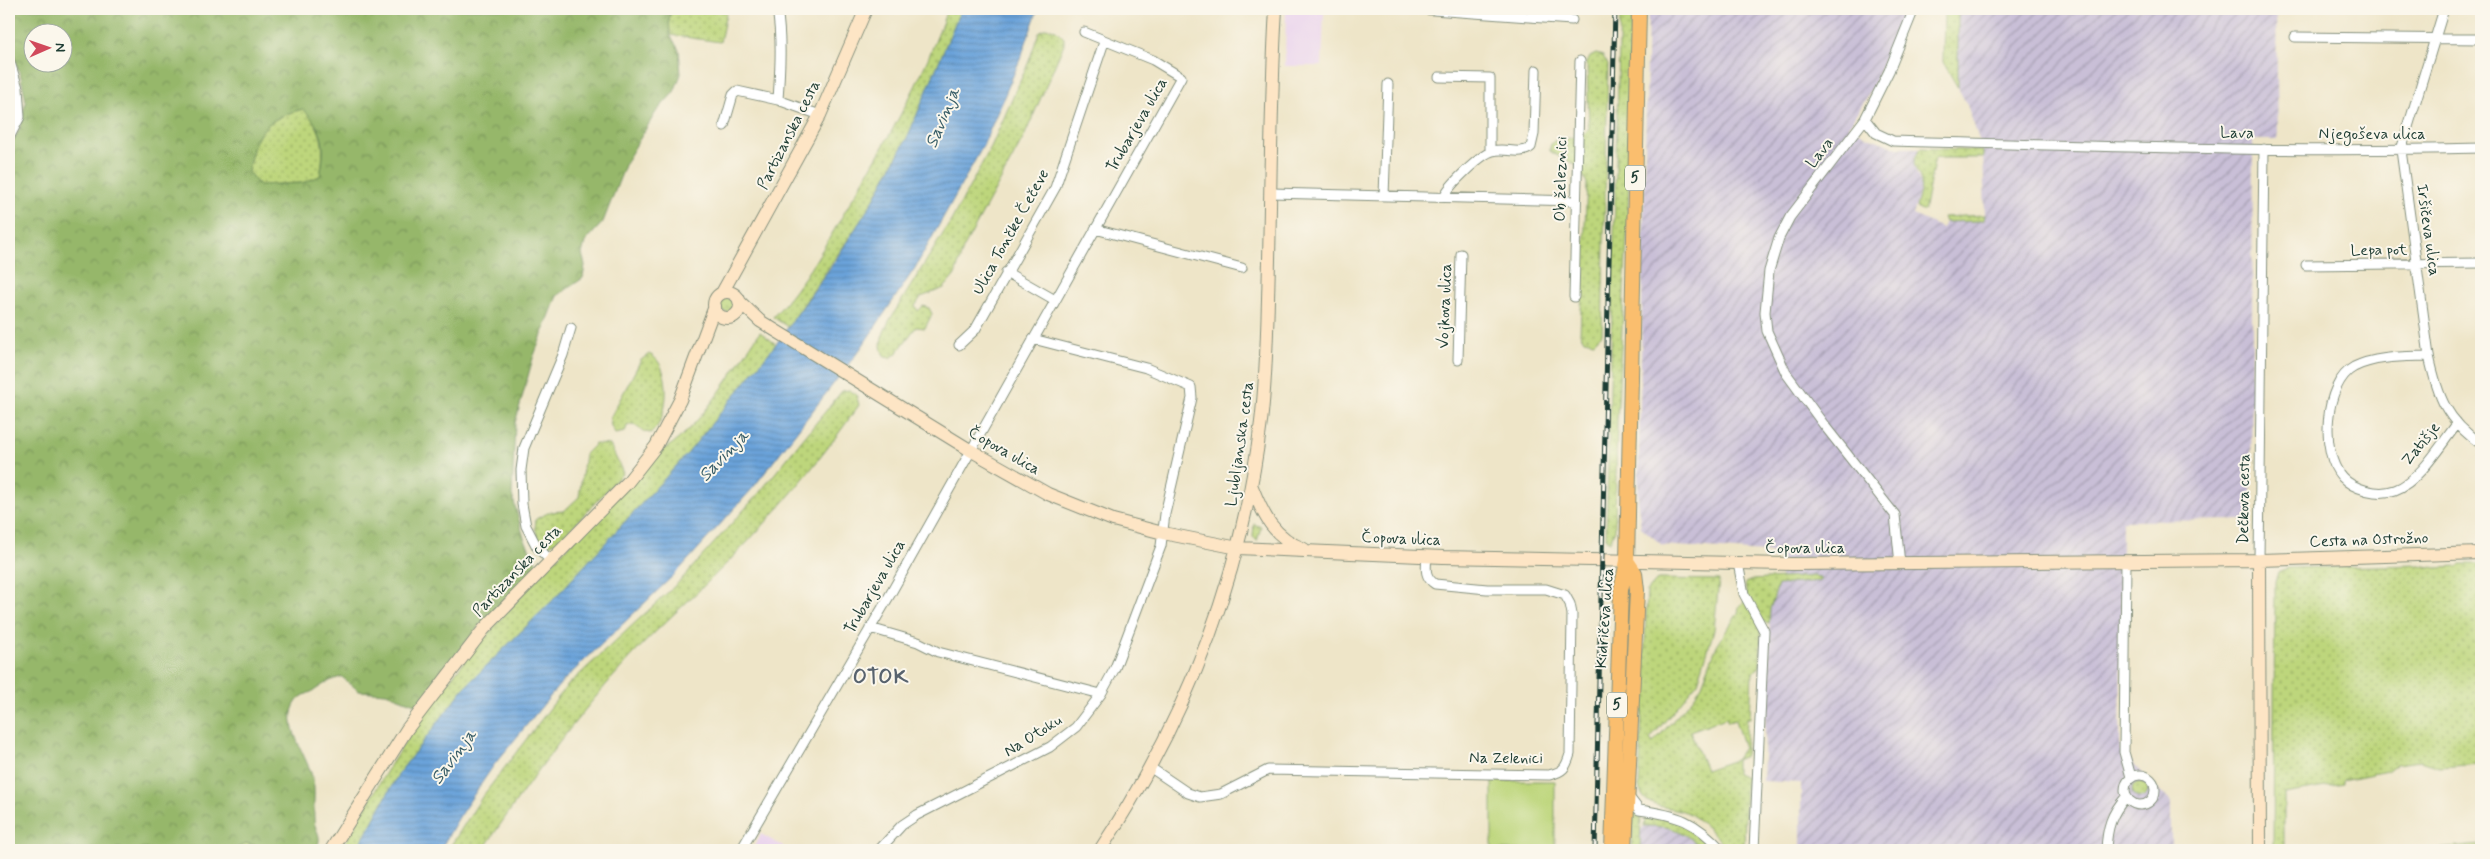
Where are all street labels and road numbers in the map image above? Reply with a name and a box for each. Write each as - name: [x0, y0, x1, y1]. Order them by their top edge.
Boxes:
- street label: Trubarjeva ulica: [1101, 74, 1173, 176]
- street label: Partizanska cesta: [752, 77, 826, 193]
- street label: Lava: [2220, 122, 2254, 144]
- street label: Njegoševa ulica: [2318, 124, 2426, 146]
- street label: Lava: [1801, 133, 1839, 173]
- street label: Ob železnici: [1550, 136, 1572, 222]
- street label: Ulica Tončke Čečeve: [968, 165, 1054, 299]
- road number: 5: [1625, 166, 1645, 190]
- street label: Iršičeva ulica: [2411, 183, 2445, 277]
- street label: Lepa pot: [2350, 240, 2408, 261]
- street label: Vojkova ulica: [1433, 263, 1457, 349]
- street label: Ljubljanska cesta: [1221, 380, 1259, 508]
- street label: Zatišje: [2397, 418, 2445, 470]
- street label: Čopova ulica: [964, 422, 1044, 480]
- street label: Dečkova cesta: [2233, 454, 2255, 544]
- street label: Partizanska cesta: [468, 521, 566, 621]
- street label: Čopova ulica: [1361, 527, 1441, 551]
- street label: Cesta na Ostrožno: [2309, 527, 2429, 553]
- street label: Trubarjeva ulica: [839, 536, 911, 638]
- street label: Čopova ulica: [1765, 538, 1845, 559]
- street label: Kidričeva ulica: [1591, 567, 1619, 669]
- road number: 5: [1607, 692, 1627, 718]
- street label: Na Otoku: [1000, 710, 1066, 762]
- street label: Na Zelenici: [1469, 748, 1543, 769]

